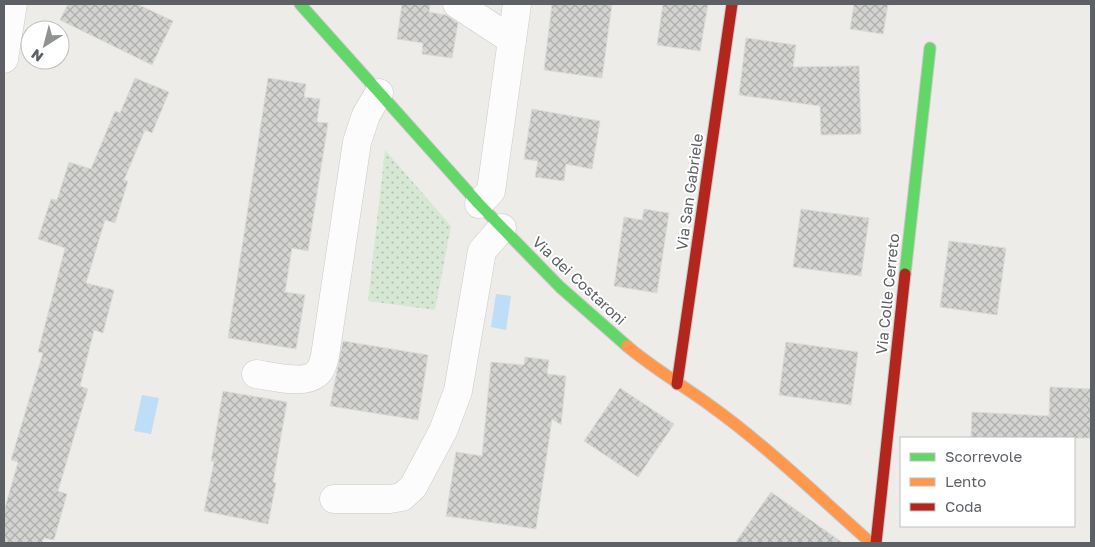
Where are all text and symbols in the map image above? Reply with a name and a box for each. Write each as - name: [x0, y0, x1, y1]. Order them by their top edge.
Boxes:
- north arrow: [20, 20, 70, 70]
- text: N: [28, 46, 46, 66]
- street label: Via San Gabriele: [672, 132, 706, 251]
- street label: Via dei Costaroni: [529, 232, 630, 328]
- street label: Via Colle Cerreto: [872, 233, 902, 355]
- legend: [900, 437, 1075, 527]
- text: Scorrevole: [945, 447, 1022, 465]
- text: Lento: [945, 472, 986, 490]
- text: Coda: [945, 497, 982, 515]

